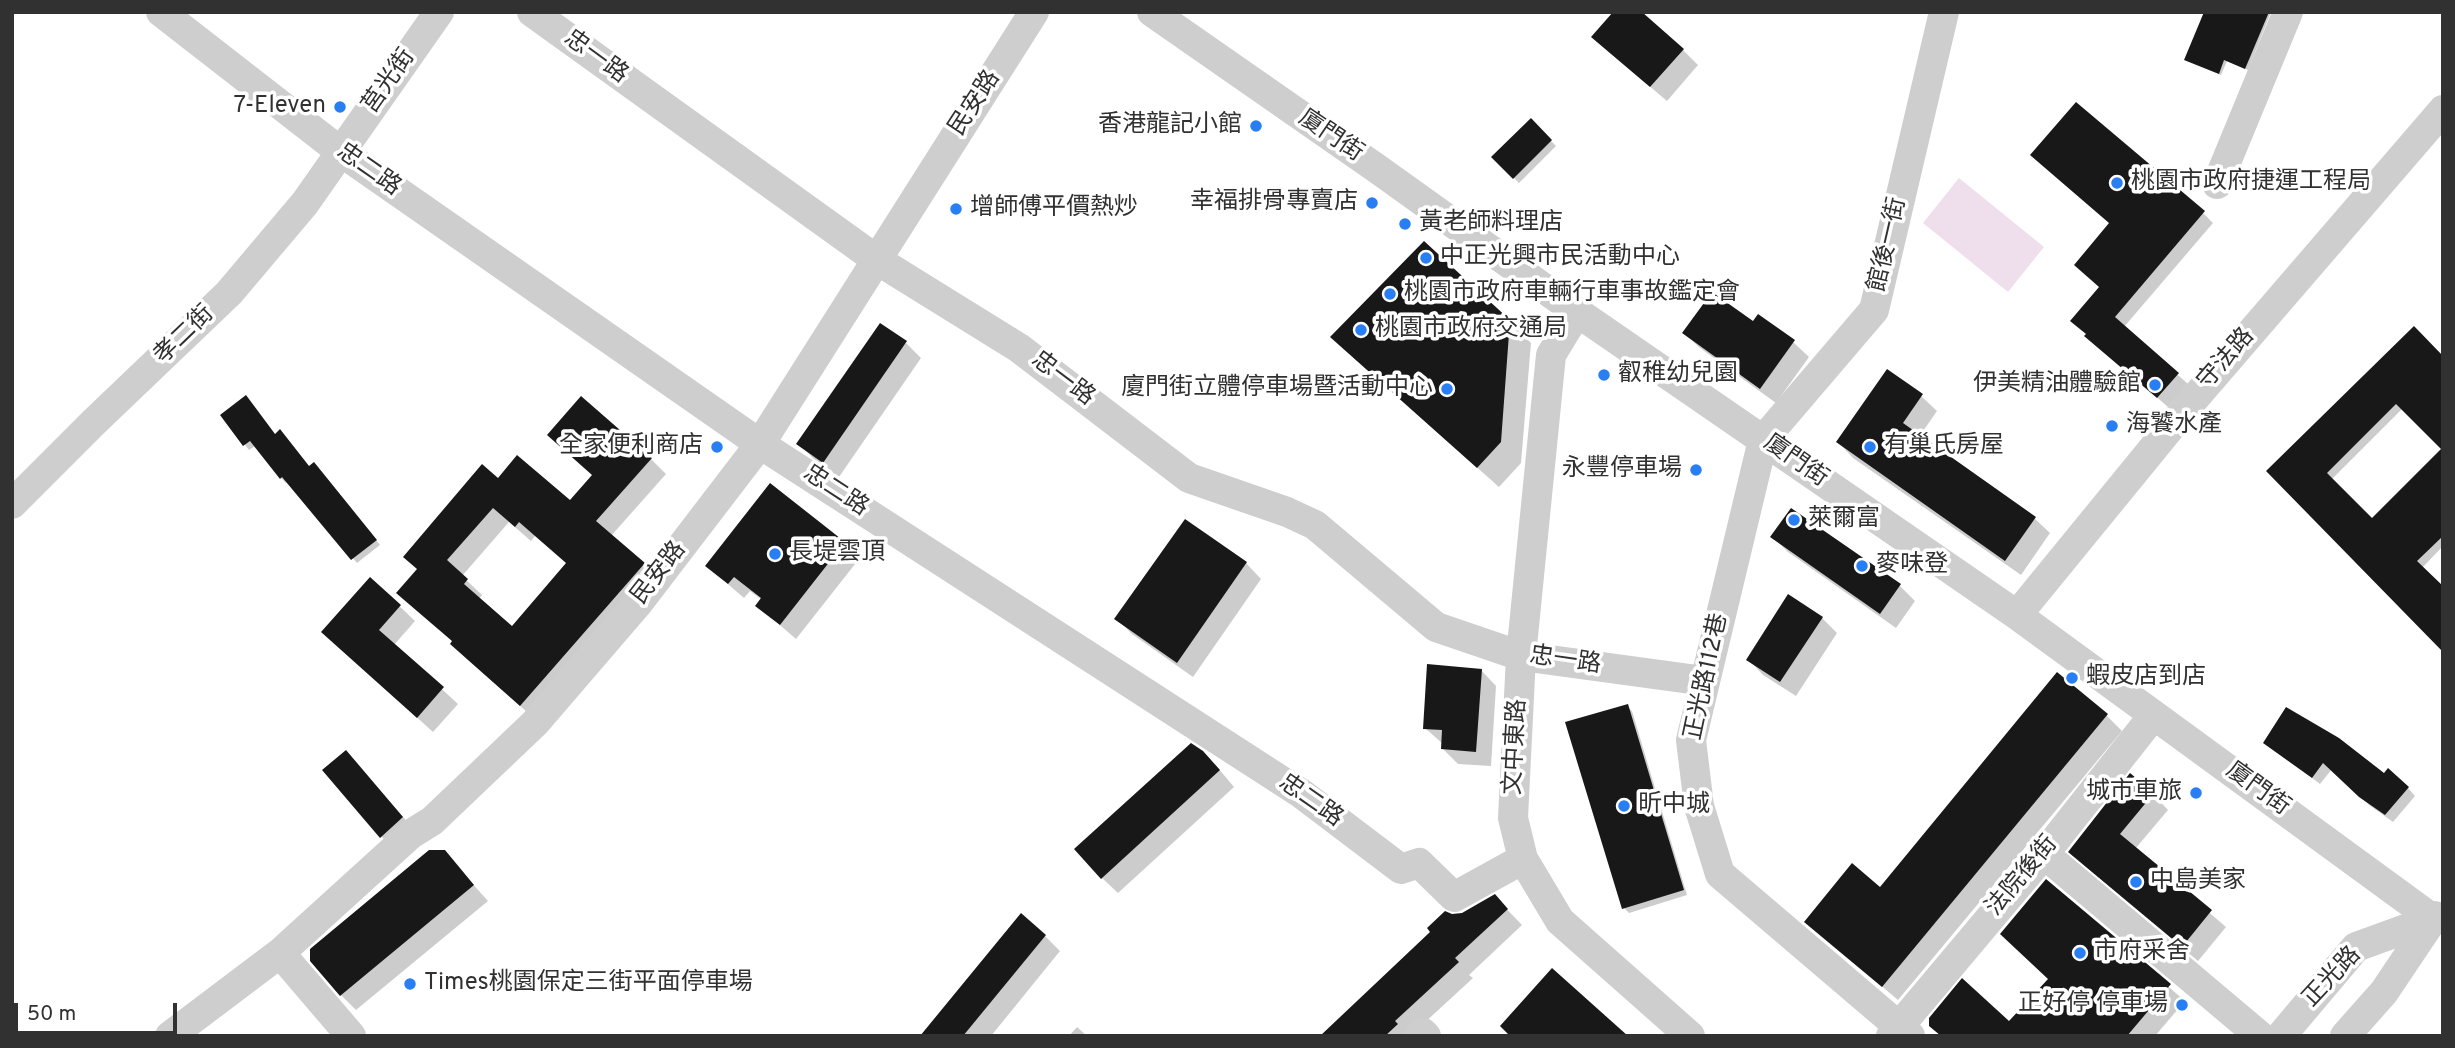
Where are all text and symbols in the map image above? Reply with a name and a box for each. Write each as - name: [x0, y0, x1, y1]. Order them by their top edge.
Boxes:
- street label: 忠一路: [557, 25, 633, 91]
- street label: 莒光街: [358, 44, 422, 120]
- street label: 民安路: [944, 66, 1008, 142]
- place label: 7-Eleven: [233, 93, 326, 121]
- marker: 7-Eleven: [332, 99, 348, 115]
- street label: 廈門街: [1292, 105, 1368, 169]
- place label: 香港龍記小館: [1098, 112, 1242, 140]
- marker: 香港龍記小館: [1248, 118, 1264, 134]
- street label: 忠二路: [330, 139, 406, 203]
- place label: 桃園市政府捷運工程局: [2131, 169, 2371, 197]
- marker: 桃園市政府捷運工程局: [2109, 175, 2125, 191]
- place label: 幸福排骨專賣店: [1190, 189, 1358, 217]
- place label: 增師傅平價熱炒: [970, 195, 1138, 223]
- marker: 幸福排骨專賣店: [1364, 195, 1380, 211]
- street label: 館後一街: [1864, 195, 1914, 295]
- marker: 增師傅平價熱炒: [948, 201, 964, 217]
- place label: 黃老師料理店: [1419, 210, 1563, 238]
- marker: 黃老師料理店: [1397, 216, 1413, 232]
- place label: 中正光興市民活動中心: [1440, 244, 1680, 272]
- marker: 中正光興市民活動中心: [1418, 250, 1434, 266]
- place label: 桃園市政府車輛行車事故鑑定會: [1404, 280, 1740, 308]
- marker: 桃園市政府車輛行車事故鑑定會: [1382, 286, 1398, 302]
- street label: 孝二街: [149, 301, 221, 371]
- place label: 桃園市政府交通局: [1375, 316, 1567, 344]
- marker: 桃園市政府交通局: [1353, 322, 1369, 338]
- street label: 守法路: [2193, 323, 2261, 397]
- street label: 忠一路: [1025, 347, 1099, 413]
- place label: 叡稚幼兒園: [1618, 361, 1738, 389]
- marker: 叡稚幼兒園: [1596, 367, 1612, 383]
- place label: 伊美精油體驗館: [1973, 371, 2141, 399]
- place label: 廈門街立體停車場暨活動中心: [1121, 375, 1433, 403]
- marker: 伊美精油體驗館: [2147, 377, 2163, 393]
- marker: 廈門街立體停車場暨活動中心: [1439, 381, 1455, 397]
- place label: 海饕水產: [2126, 412, 2222, 440]
- marker: 海饕水產: [2104, 418, 2120, 434]
- street label: 廈門街: [1757, 430, 1833, 494]
- place label: 全家便利商店: [559, 433, 703, 461]
- place label: 有巢氏房屋: [1884, 433, 2004, 461]
- marker: 全家便利商店: [709, 439, 725, 455]
- marker: 有巢氏房屋: [1862, 439, 1878, 455]
- place label: 永豐停車場: [1562, 456, 1682, 484]
- street label: 忠二路: [797, 460, 873, 524]
- marker: 永豐停車場: [1688, 462, 1704, 478]
- place label: 萊爾富: [1808, 506, 1880, 534]
- marker: 萊爾富: [1786, 512, 1802, 528]
- street label: 民安路: [626, 537, 694, 611]
- place label: 長堤雲頂: [789, 540, 885, 568]
- marker: 長堤雲頂: [767, 546, 783, 562]
- place label: 麥味登: [1876, 552, 1948, 580]
- marker: 麥味登: [1854, 558, 1870, 574]
- street label: 正光路112巷: [1681, 611, 1735, 743]
- street label: 忠一路: [1527, 643, 1603, 681]
- place label: 蝦皮店到店: [2086, 664, 2206, 692]
- marker: 蝦皮店到店: [2064, 670, 2080, 686]
- street label: 文中東路: [1500, 698, 1534, 796]
- street label: 廈門街: [2219, 757, 2295, 823]
- street label: 忠二路: [1272, 770, 1348, 834]
- place label: 城市車旅: [2086, 779, 2182, 807]
- marker: 城市車旅: [2188, 785, 2204, 801]
- place label: 昕中城: [1638, 792, 1710, 820]
- marker: 昕中城: [1616, 798, 1632, 814]
- street label: 法院後街: [1981, 831, 2065, 923]
- place label: 中島美家: [2150, 868, 2246, 896]
- marker: 中島美家: [2128, 874, 2144, 890]
- place label: 市府采舍: [2094, 939, 2190, 967]
- street label: 正光路: [2298, 942, 2368, 1014]
- marker: 市府采舍: [2072, 945, 2088, 961]
- place label: Times桃園保定三街平面停車場: [424, 970, 753, 998]
- marker: Times桃園保定三街平面停車場: [402, 976, 418, 992]
- scale bar: [18, 988, 180, 1032]
- place label: 正好停 停車場: [2018, 991, 2168, 1019]
- marker: 正好停 停車場: [2174, 997, 2190, 1013]
- text: 50 m: [27, 1001, 76, 1028]

